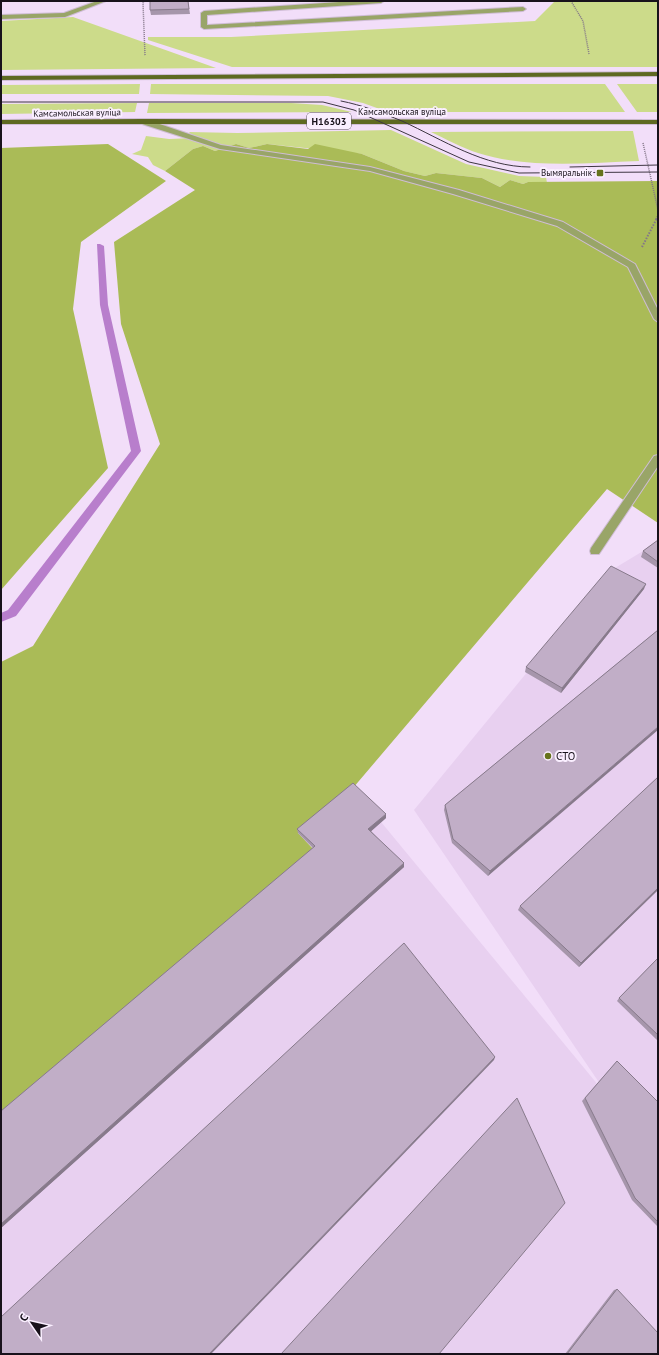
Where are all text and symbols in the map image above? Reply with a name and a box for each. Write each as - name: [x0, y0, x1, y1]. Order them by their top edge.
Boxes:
- street label: Камсамольская вуліца: [33, 106, 121, 119]
- street label: Камсамольская вуліца: [358, 106, 446, 117]
- road number: Н16303: [307, 113, 351, 129]
- place label: Вымяральнік: [541, 167, 593, 178]
- marker: Вымяральнік: [595, 168, 605, 178]
- place label: СТО: [556, 749, 575, 763]
- marker: СТО: [543, 751, 553, 761]
- north arrow: [12, 1303, 52, 1343]
- text: С: [16, 1311, 31, 1324]

